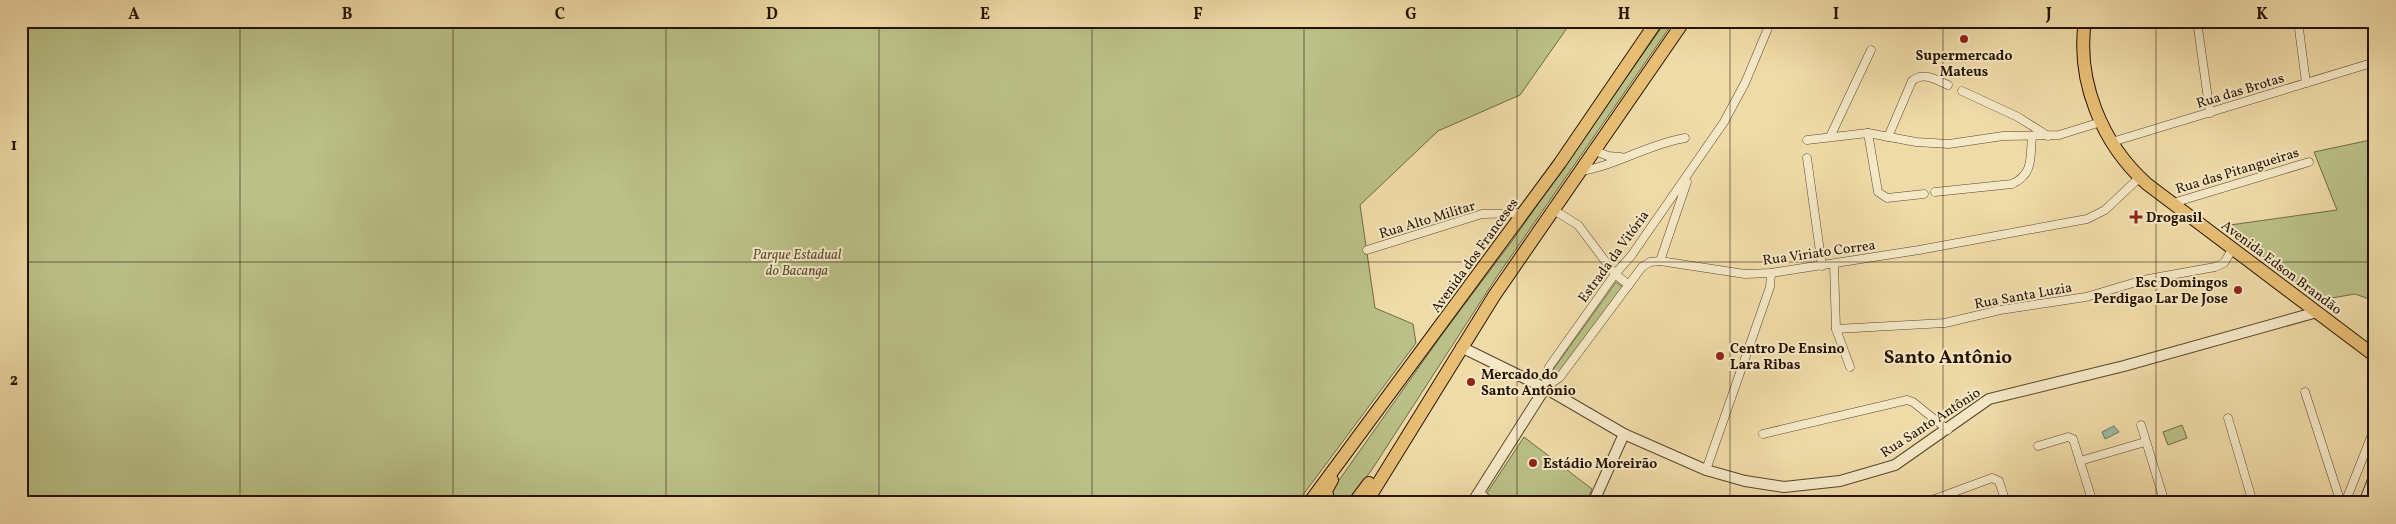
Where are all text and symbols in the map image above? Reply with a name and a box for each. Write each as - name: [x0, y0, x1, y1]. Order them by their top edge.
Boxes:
- text: A: [128, 4, 140, 26]
- text: B: [342, 4, 353, 26]
- text: C: [555, 4, 565, 26]
- text: D: [766, 4, 778, 26]
- text: E: [980, 4, 990, 26]
- text: F: [1193, 4, 1203, 26]
- text: G: [1405, 4, 1417, 26]
- text: H: [1618, 4, 1630, 26]
- text: I: [1833, 4, 1839, 26]
- text: J: [2045, 4, 2052, 26]
- text: K: [2256, 4, 2268, 26]
- marker: Supermercado Mateus: [1958, 33, 1970, 45]
- place label: Supermercado Mateus: [1916, 47, 2012, 82]
- street label: Rua das Brotas: [2194, 69, 2287, 114]
- text: 1: [11, 135, 17, 157]
- street label: Rua das Pitangueiras: [2173, 144, 2302, 199]
- street label: Avenida dos Franceses: [1427, 195, 1523, 317]
- street label: Rua Alto Militar: [1377, 197, 1478, 244]
- street label: Estrada da Vitória: [1574, 207, 1654, 307]
- place label: Drogasil: [2146, 209, 2203, 228]
- marker: Drogasil: [2130, 211, 2142, 223]
- street label: Avenida Edson Brandão: [2217, 217, 2345, 320]
- street label: Rua Viriato Correa: [1762, 236, 1877, 271]
- park label: Parque Estadual do Bacanga: [753, 246, 842, 281]
- place label: Esc Domingos Perdigao Lar De Jose: [2093, 274, 2228, 309]
- street label: Rua Santa Luzia: [1973, 279, 2074, 314]
- marker: Esc Domingos Perdigao Lar De Jose: [2232, 284, 2244, 296]
- place label: Centro De Ensino Lara Ribas: [1730, 340, 1845, 375]
- district label: Santo Antônio: [1884, 345, 2012, 371]
- marker: Centro De Ensino Lara Ribas: [1714, 350, 1726, 362]
- place label: Mercado do Santo Antônio: [1481, 366, 1576, 401]
- text: 2: [10, 370, 18, 392]
- marker: Mercado do Santo Antônio: [1465, 376, 1477, 388]
- street label: Rua Santo Antônio: [1877, 384, 1985, 463]
- place label: Estádio Moreirão: [1543, 455, 1657, 474]
- marker: Estádio Moreirão: [1527, 457, 1539, 469]

